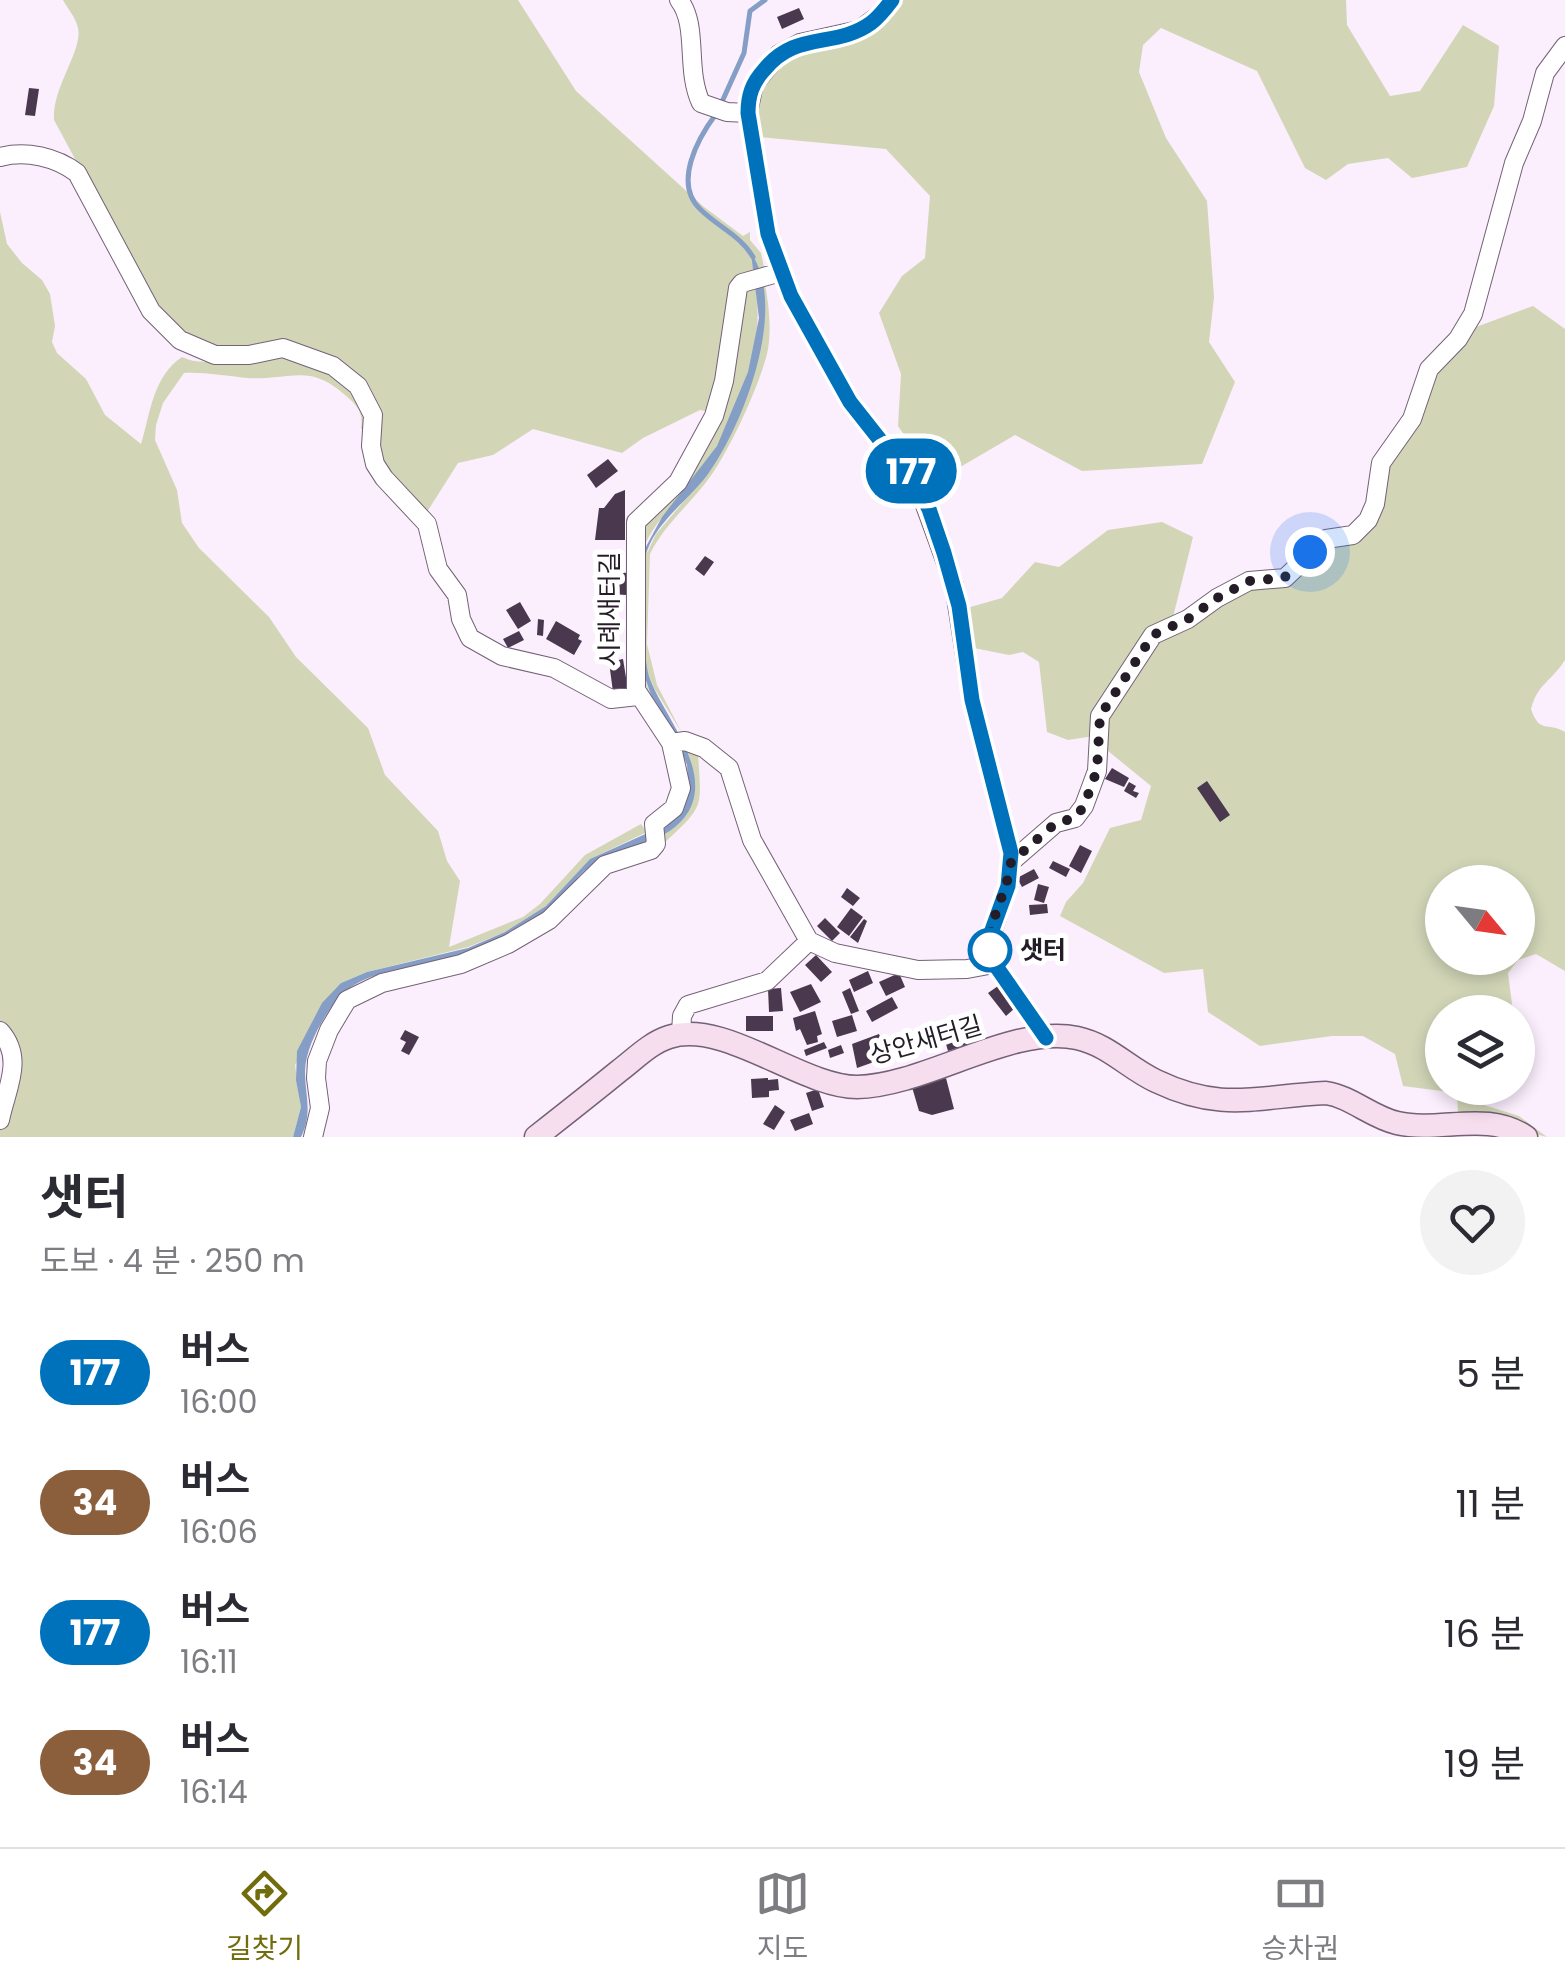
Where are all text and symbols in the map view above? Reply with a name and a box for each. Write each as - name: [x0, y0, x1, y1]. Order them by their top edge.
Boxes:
- line badge: 177: [854, 438, 968, 504]
- text: 177: [886, 447, 936, 496]
- your location: [1285, 527, 1335, 577]
- street label: 시례새터길: [592, 551, 627, 667]
- north arrow: [1425, 865, 1535, 975]
- map controls: [1425, 865, 1535, 1105]
- marker: 샛터: [969, 929, 1011, 971]
- place label: 샛터: [1020, 933, 1066, 968]
- button: layers: [1425, 995, 1535, 1105]
- street label: 상안새터길: [866, 1007, 986, 1073]
- text: 샛터: [40, 1164, 128, 1231]
- button: heart: [1420, 1170, 1525, 1275]
- text: 도보 · 4 분 · 250 m: [40, 1238, 305, 1283]
- text: 버스: [180, 1323, 250, 1376]
- text: 5 분: [1456, 1347, 1525, 1400]
- text: 177: [70, 1348, 120, 1397]
- text: 16:00: [180, 1379, 258, 1424]
- text: 버스: [180, 1453, 250, 1506]
- text: 11 분: [1456, 1477, 1525, 1530]
- text: 34: [73, 1478, 117, 1527]
- text: 16:06: [180, 1509, 258, 1554]
- text: 버스: [180, 1583, 250, 1636]
- text: 16 분: [1444, 1607, 1525, 1660]
- text: 177: [70, 1608, 120, 1657]
- text: 16:11: [180, 1639, 238, 1684]
- text: 버스: [180, 1713, 250, 1766]
- text: 19 분: [1444, 1737, 1525, 1790]
- text: 34: [73, 1738, 117, 1787]
- text: 16:14: [180, 1769, 248, 1814]
- tab: 길찾기: [226, 1866, 303, 1970]
- tab: 지도: [755, 1866, 810, 1970]
- tab: 승차권: [1262, 1866, 1339, 1970]

